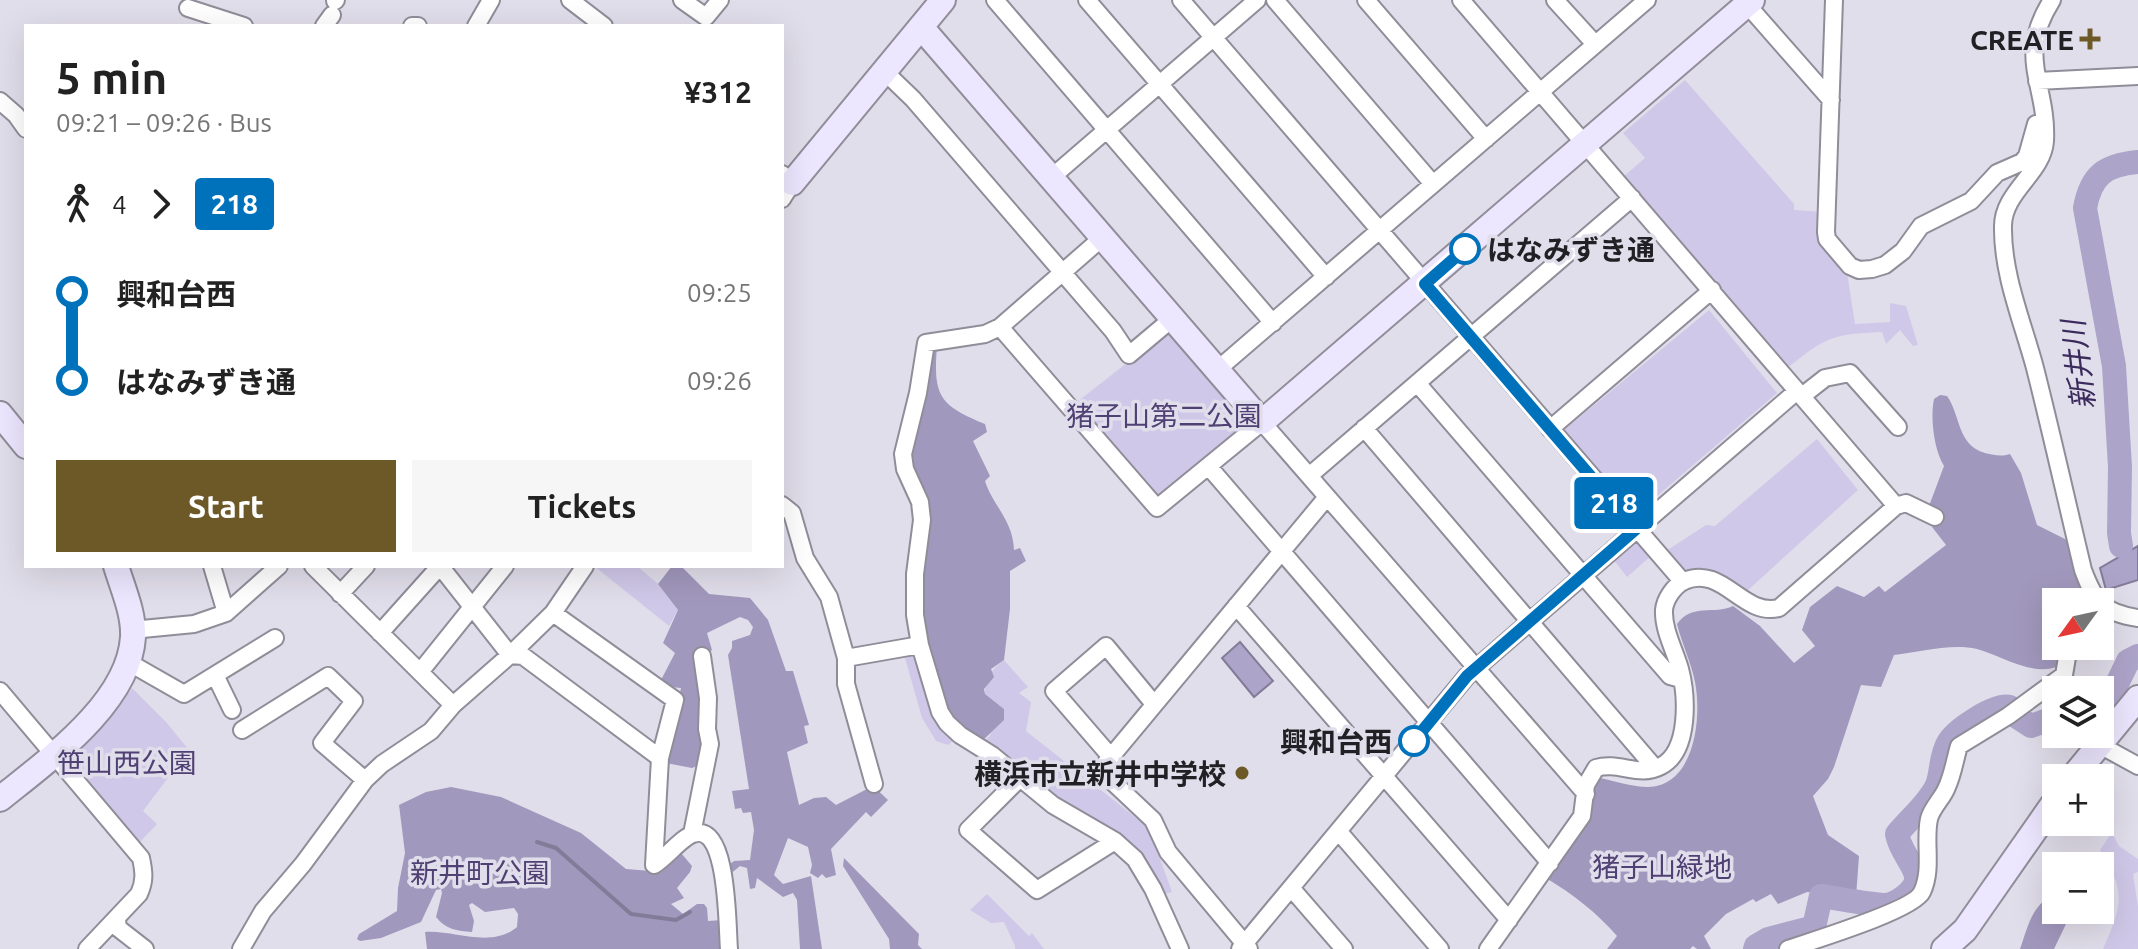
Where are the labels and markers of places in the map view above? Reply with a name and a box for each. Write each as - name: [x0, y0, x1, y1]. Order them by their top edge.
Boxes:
- place label: CREATE: [1970, 24, 2074, 55]
- marker: CREATE: [2081, 30, 2099, 48]
- marker: はなみずき通: [1450, 234, 1480, 264]
- place label: はなみずき通: [1487, 234, 1655, 265]
- place label: 興和台西: [1280, 726, 1392, 757]
- marker: 興和台西: [1399, 726, 1429, 756]
- place label: 横浜市立新井中学校: [974, 758, 1226, 789]
- marker: 横浜市立新井中学校: [1233, 764, 1251, 782]

